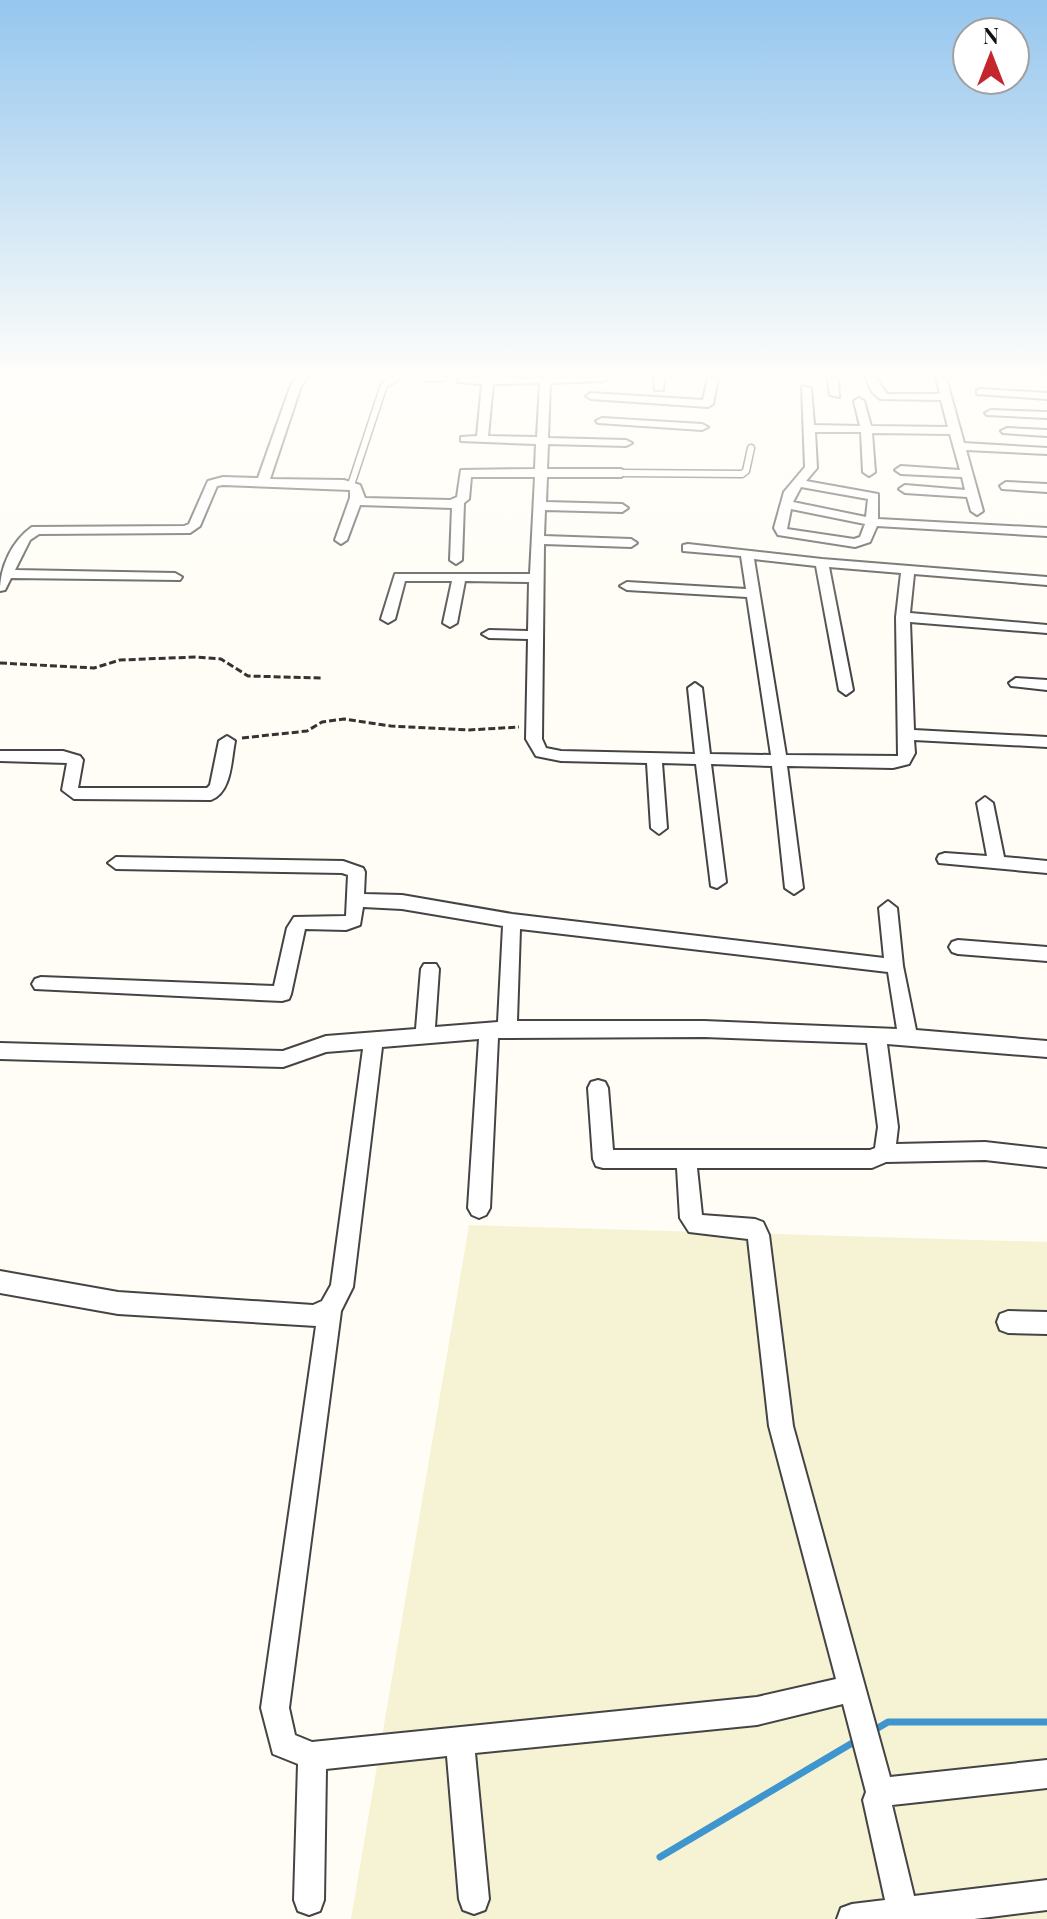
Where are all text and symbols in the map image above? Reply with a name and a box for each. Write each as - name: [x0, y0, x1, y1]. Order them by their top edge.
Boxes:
- north arrow: [951, 16, 1031, 96]
- text: N: [983, 20, 999, 50]

